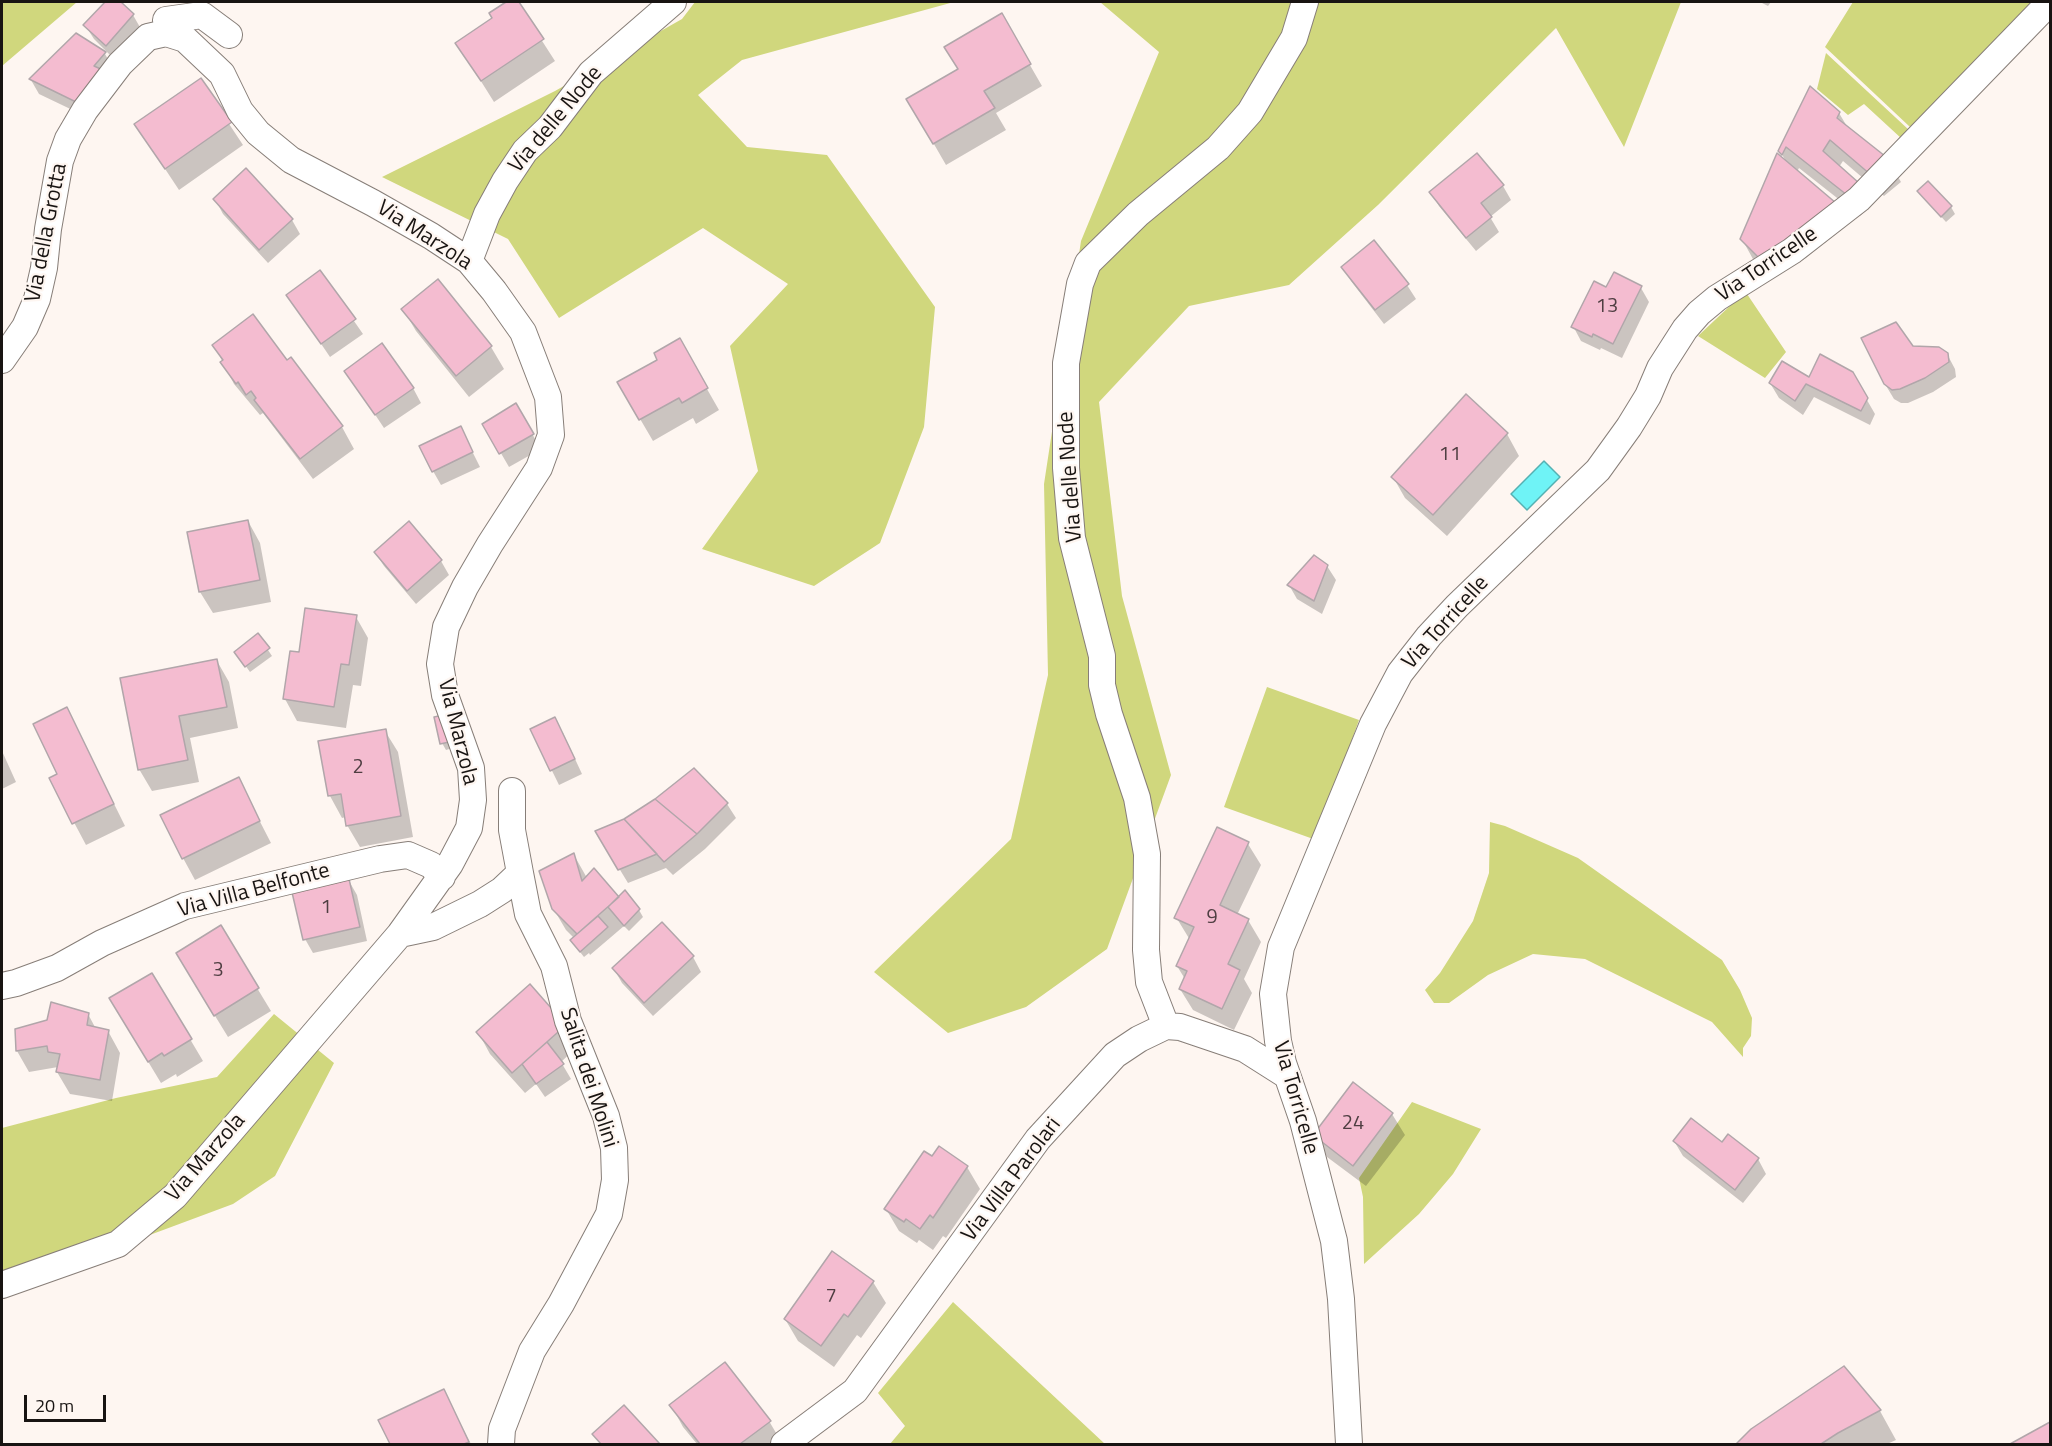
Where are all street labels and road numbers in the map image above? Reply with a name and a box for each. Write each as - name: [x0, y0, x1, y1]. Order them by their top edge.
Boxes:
- street label: Via delle Node: [504, 61, 608, 179]
- street label: Via della Grotta: [21, 161, 73, 305]
- street label: Via Marzola: [371, 195, 477, 277]
- street label: Via Torricelle: [1711, 221, 1823, 309]
- street label: Via delle Node: [1053, 411, 1089, 543]
- street label: Via Torricelle: [1397, 571, 1495, 675]
- street label: Via Marzola: [431, 676, 483, 788]
- street label: Via Villa Belfonte: [175, 858, 333, 924]
- street label: Salita dei Molini: [553, 1005, 623, 1151]
- street label: Via Torricelle: [1266, 1038, 1324, 1158]
- street label: Via Marzola: [161, 1108, 251, 1208]
- street label: Via Villa Parolari: [957, 1113, 1067, 1247]

